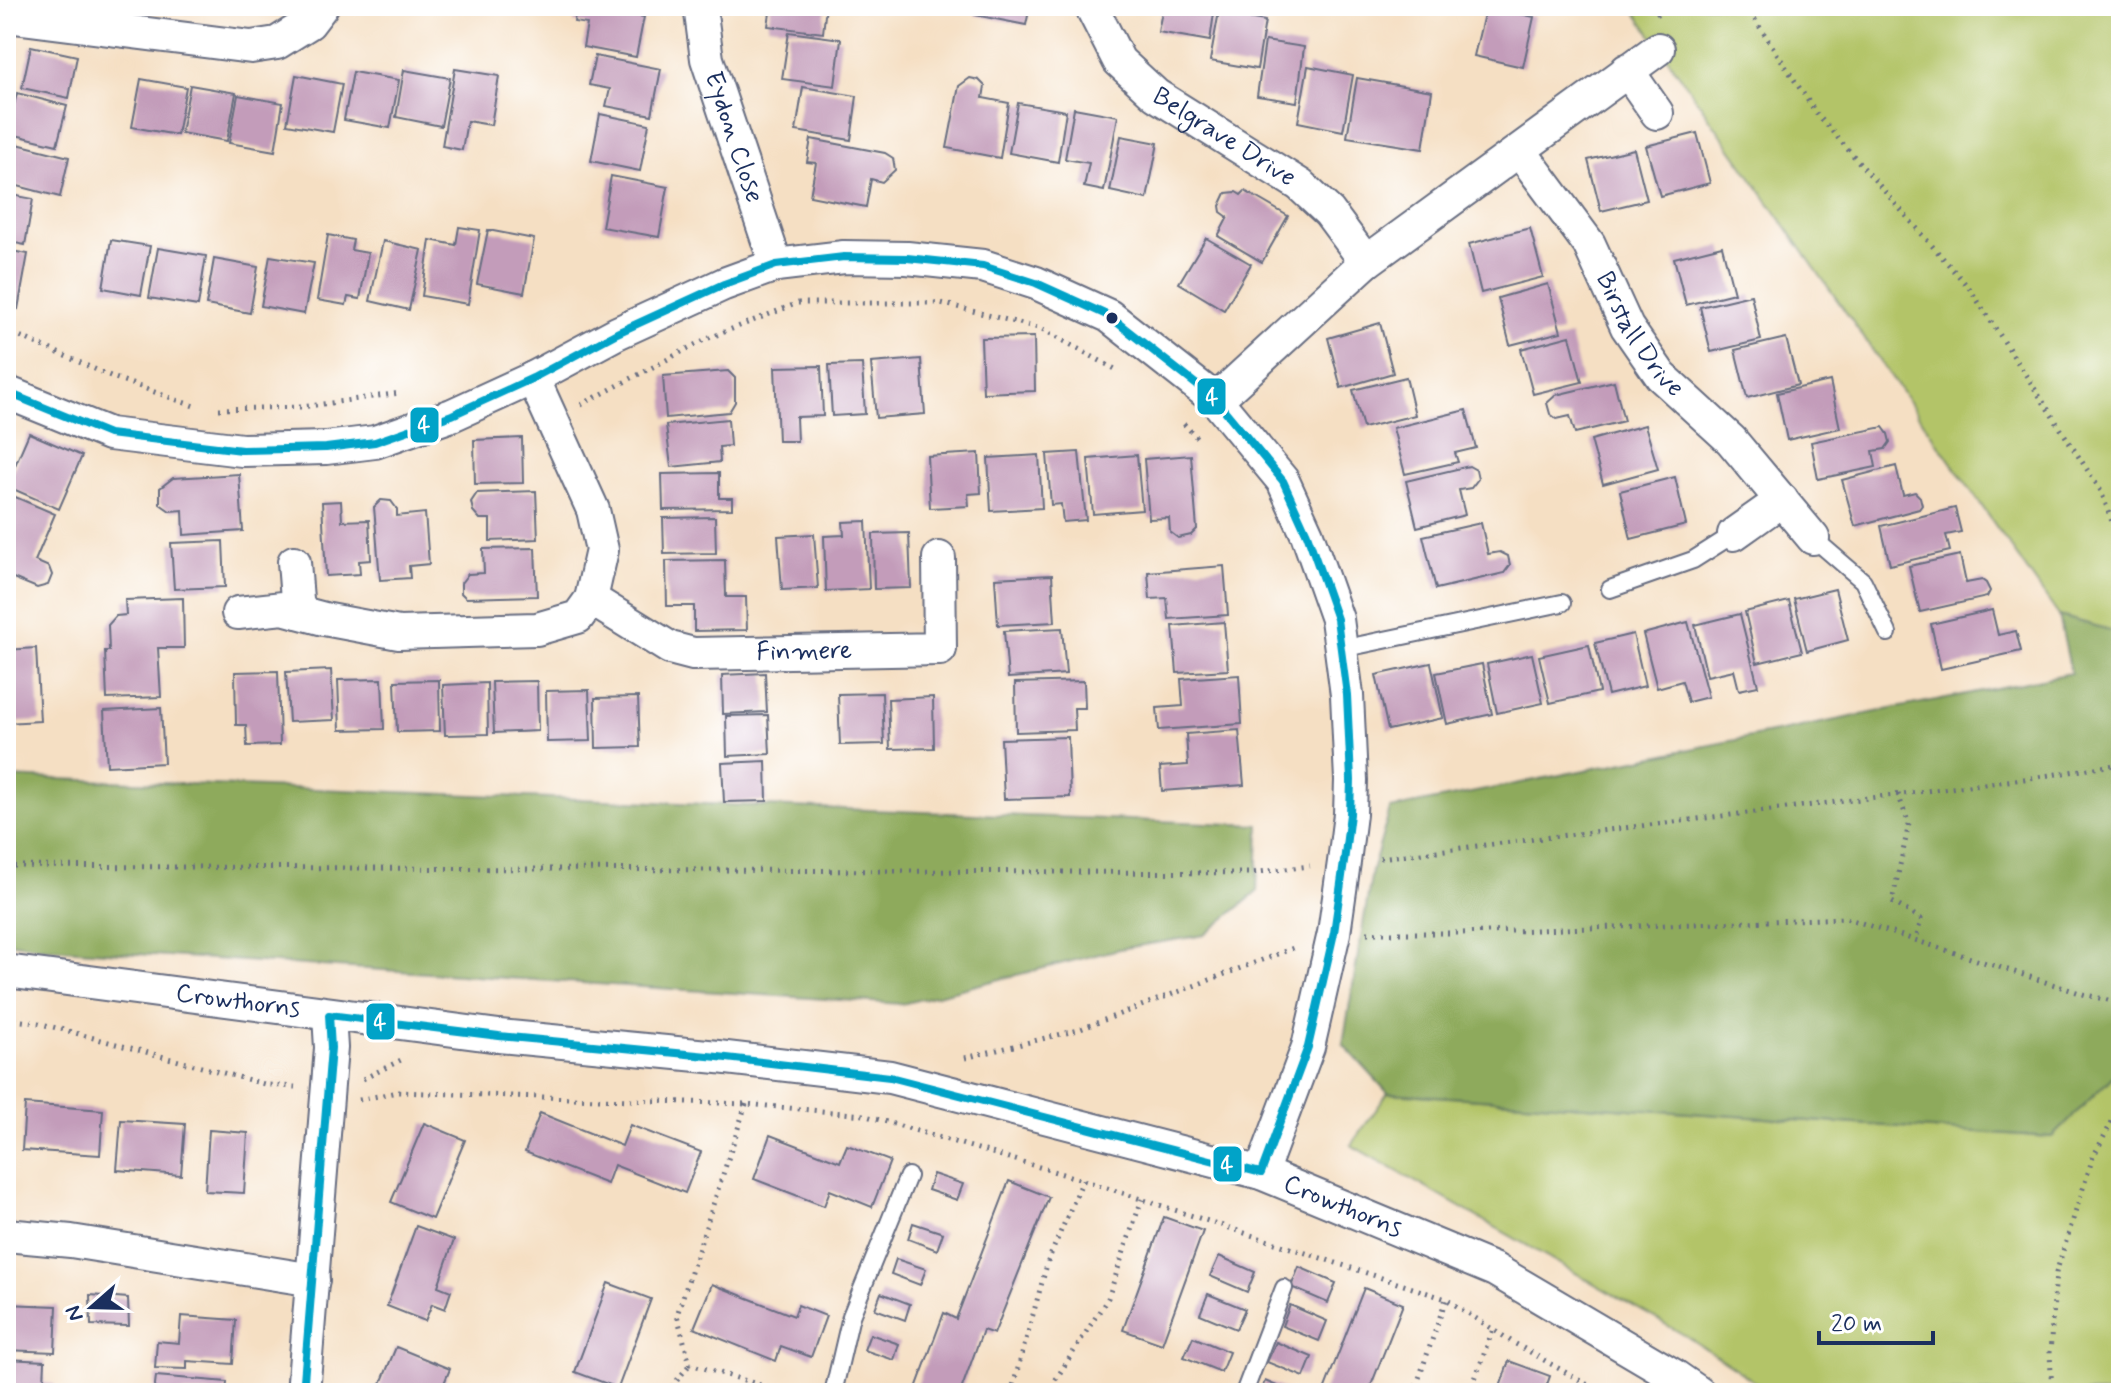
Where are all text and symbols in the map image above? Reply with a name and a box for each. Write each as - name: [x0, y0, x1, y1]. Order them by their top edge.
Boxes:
- street label: Eydon Close: [695, 67, 771, 207]
- street label: Belgrave Drive: [1146, 80, 1302, 195]
- street label: Birstall Drive: [1587, 267, 1691, 405]
- unlabelled marker: [1104, 310, 1120, 326]
- line badge: 4: [1196, 377, 1227, 416]
- text: 4: [1206, 384, 1219, 412]
- line badge: 4: [409, 406, 440, 444]
- text: 4: [418, 412, 431, 440]
- street label: Finmere: [756, 634, 852, 670]
- street label: Crowthorns: [174, 977, 302, 1027]
- line badge: 4: [365, 1002, 396, 1041]
- text: 4: [374, 1009, 387, 1037]
- line badge: 4: [1212, 1145, 1243, 1183]
- text: 4: [1221, 1152, 1234, 1180]
- street label: Crowthorns: [1278, 1167, 1407, 1247]
- north arrow: [52, 1267, 132, 1347]
- scale bar: [1819, 1295, 1933, 1345]
- text: N: [59, 1301, 91, 1325]
- text: 20 m: [1831, 1309, 1882, 1340]

